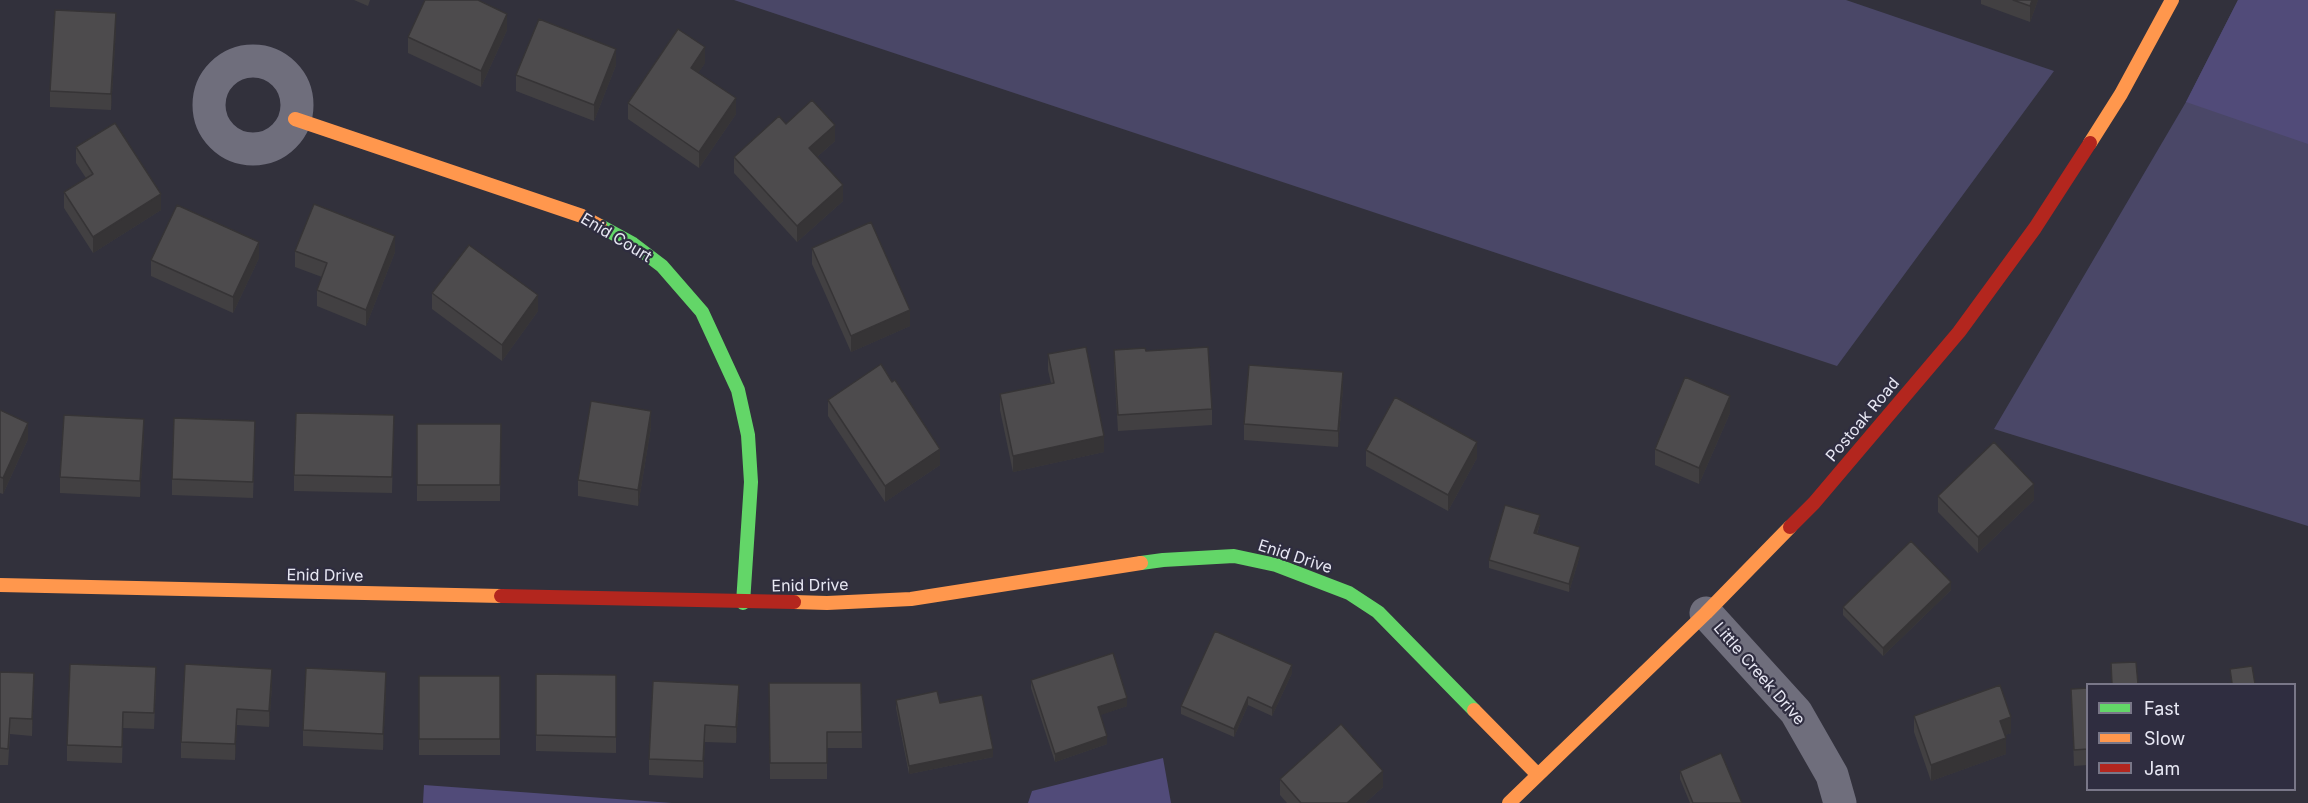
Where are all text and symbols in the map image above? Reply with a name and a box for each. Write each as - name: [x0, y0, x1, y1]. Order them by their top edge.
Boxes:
- street label: Enid Court: [577, 209, 655, 267]
- street label: Postoak Road: [1822, 374, 1904, 466]
- street label: Enid Drive: [1255, 536, 1335, 578]
- street label: Enid Drive: [286, 566, 364, 586]
- street label: Enid Drive: [771, 576, 849, 596]
- street label: Little Creek Drive: [1709, 619, 1809, 729]
- legend: [2086, 683, 2296, 791]
- text: Fast: [2144, 698, 2180, 719]
- text: Slow: [2144, 728, 2185, 749]
- text: Jam: [2144, 758, 2180, 779]

